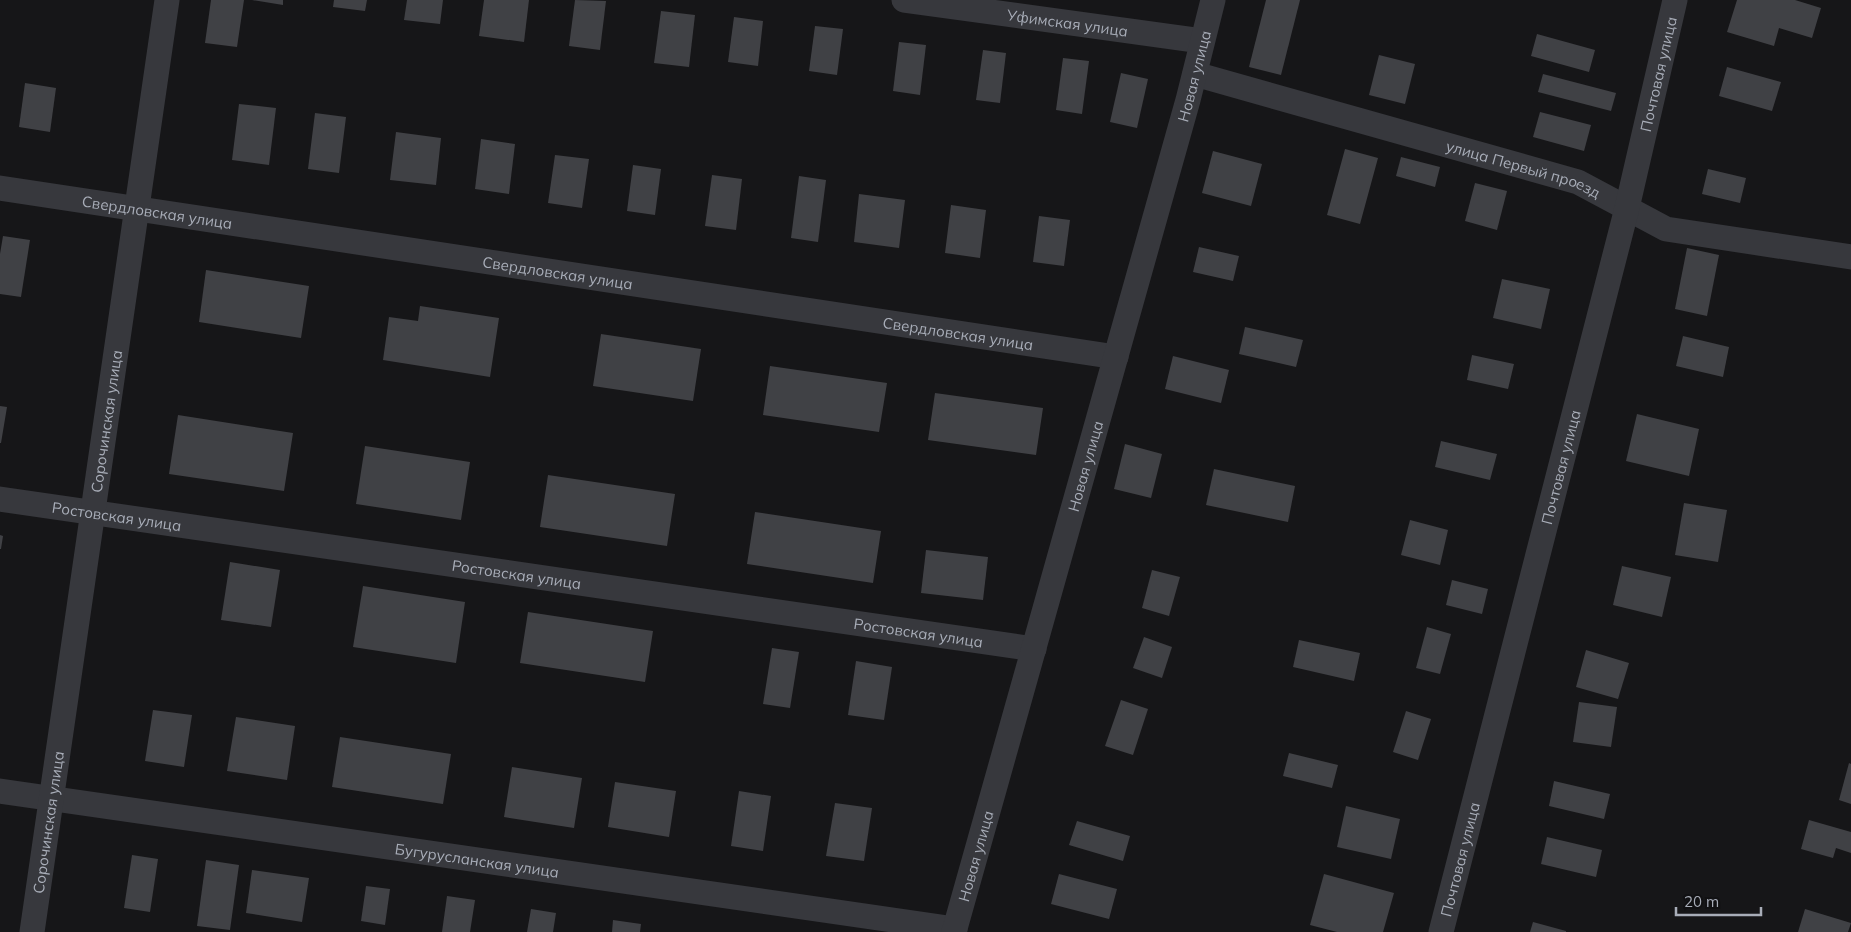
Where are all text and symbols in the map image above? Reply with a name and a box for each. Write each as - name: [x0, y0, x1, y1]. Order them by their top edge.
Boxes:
- street label: Уфимская улица: [1005, 5, 1129, 40]
- street label: Почтовая улица: [1635, 15, 1680, 133]
- street label: Новая улица: [1173, 28, 1215, 124]
- street label: улица Первый проезд: [1444, 136, 1604, 202]
- street label: Свердловская улица: [81, 191, 234, 233]
- street label: Свердловская улица: [481, 252, 634, 293]
- street label: Свердловская улица: [882, 312, 1035, 354]
- street label: Сорочинская улица: [86, 349, 126, 494]
- street label: Почтовая улица: [1537, 408, 1584, 526]
- street label: Новая улица: [1063, 418, 1107, 514]
- street label: Ростовская улица: [51, 497, 183, 535]
- street label: Ростовская улица: [451, 555, 583, 593]
- street label: Ростовская улица: [852, 613, 984, 651]
- street label: Сорочинская улица: [28, 750, 68, 895]
- street label: Почтовая улица: [1436, 800, 1483, 919]
- street label: Новая улица: [954, 808, 997, 904]
- street label: Бугурусланская улица: [394, 839, 560, 881]
- scale bar: [1676, 884, 1761, 916]
- text: 20 m: [1684, 892, 1719, 911]

